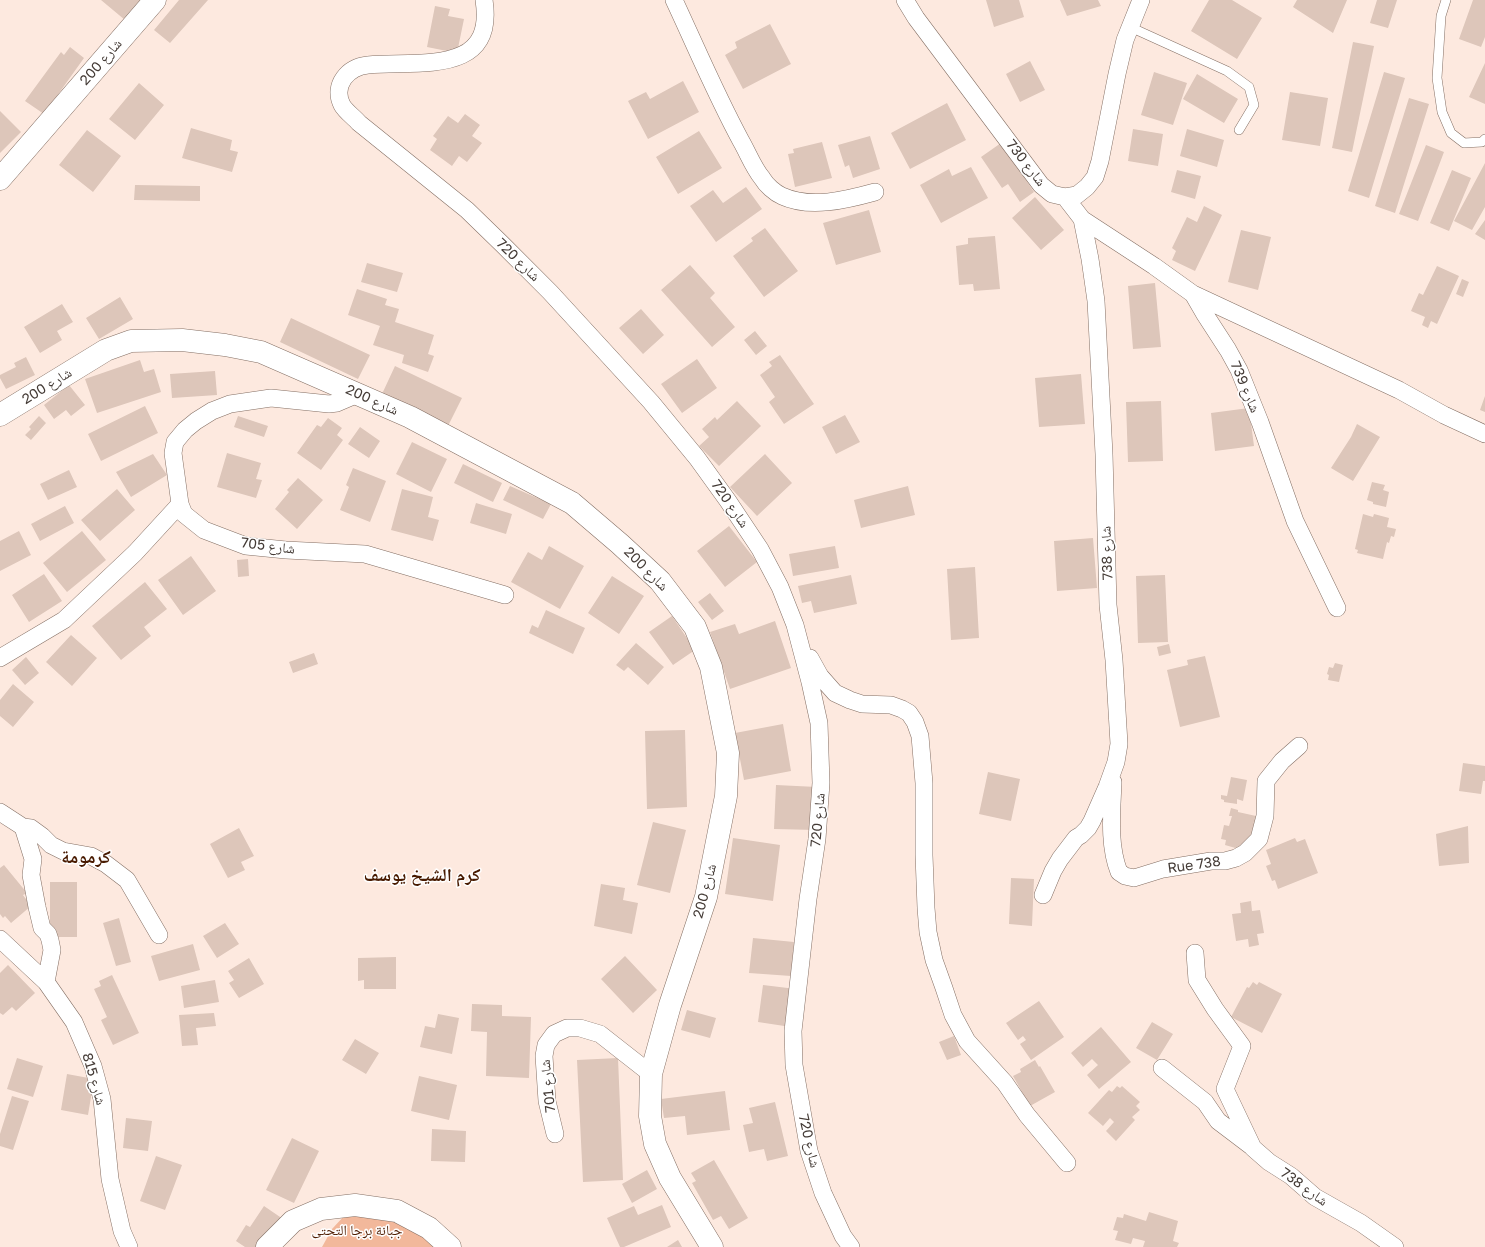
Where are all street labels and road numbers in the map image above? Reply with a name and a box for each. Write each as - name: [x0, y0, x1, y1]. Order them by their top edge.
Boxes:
- street label: شارع 200: [76, 36, 126, 88]
- street label: شارع 730: [1003, 136, 1049, 190]
- street label: شارع 720: [493, 235, 543, 285]
- street label: شارع 739: [1227, 359, 1263, 415]
- street label: شارع 200: [19, 364, 75, 408]
- street label: شارع 200: [343, 381, 401, 419]
- street label: شارع 720: [708, 477, 752, 531]
- street label: شارع 738: [1098, 526, 1116, 580]
- street label: شارع 705: [240, 534, 296, 558]
- street label: شارع 200: [620, 543, 672, 595]
- street label: شارع 720: [807, 792, 829, 848]
- street label: Rue 738: [1166, 853, 1222, 877]
- street label: شارع 200: [690, 862, 720, 920]
- street label: شارع 815: [79, 1051, 109, 1107]
- street label: شارع 701: [537, 1059, 559, 1113]
- street label: شارع 720: [795, 1113, 823, 1169]
- street label: شارع 738: [1277, 1164, 1331, 1210]

